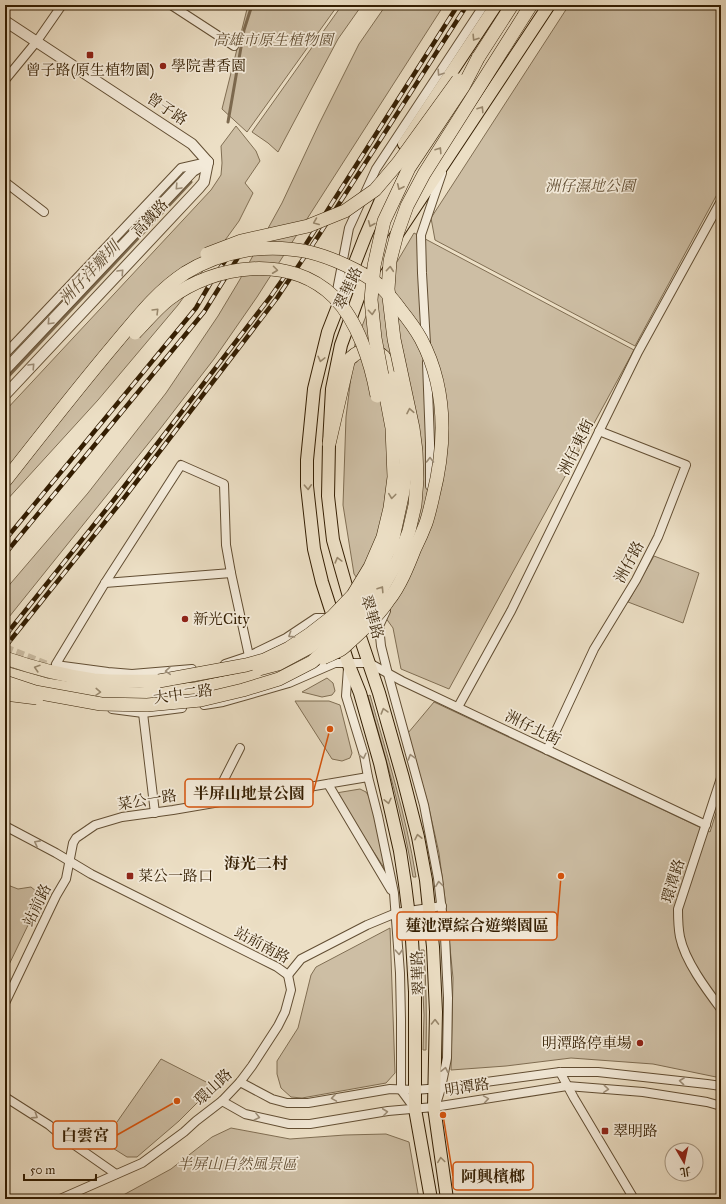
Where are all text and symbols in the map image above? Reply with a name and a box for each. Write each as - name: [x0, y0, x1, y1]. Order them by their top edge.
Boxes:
- park label: 高雄市原生植物園: [213, 31, 335, 49]
- one-way arrow: [473, 33, 480, 40]
- marker: 曾子路(原生植物園): [85, 50, 95, 60]
- place label: 學院書香園: [171, 57, 246, 75]
- place label: 曾子路(原生植物園): [26, 61, 154, 80]
- marker: 學院書香園: [158, 61, 168, 71]
- one-way arrow: [437, 69, 445, 76]
- street label: 曾子路: [143, 89, 191, 129]
- one-way arrow: [476, 106, 483, 113]
- one-way arrow: [434, 147, 441, 154]
- park label: 洲仔濕地公園: [545, 177, 637, 195]
- one-way arrow: [175, 182, 183, 190]
- one-way arrow: [397, 183, 405, 190]
- street label: 高鐵路: [128, 195, 172, 241]
- one-way arrow: [312, 218, 319, 226]
- one-way arrow: [368, 219, 376, 227]
- water label: 洲仔洋瓣圳: [55, 235, 125, 309]
- street label: 翠華路: [330, 264, 366, 312]
- one-way arrow: [272, 265, 278, 274]
- one-way arrow: [385, 266, 394, 272]
- one-way arrow: [116, 269, 123, 276]
- one-way arrow: [151, 308, 159, 316]
- one-way arrow: [367, 309, 376, 315]
- one-way arrow: [47, 317, 55, 325]
- one-way arrow: [318, 355, 326, 362]
- one-way arrow: [27, 363, 34, 371]
- one-way arrow: [406, 408, 415, 414]
- street label: 洲仔東街: [555, 416, 597, 478]
- one-way arrow: [426, 457, 434, 463]
- one-way arrow: [303, 484, 312, 490]
- one-way arrow: [387, 493, 396, 499]
- street label: 洲仔路: [610, 538, 648, 586]
- one-way arrow: [334, 557, 343, 564]
- one-way arrow: [376, 587, 383, 594]
- street label: 翠華路: [357, 593, 387, 641]
- place label: 新光City: [193, 610, 251, 628]
- marker: 新光City: [180, 614, 190, 624]
- one-way arrow: [288, 630, 295, 638]
- one-way arrow: [34, 664, 41, 673]
- one-way arrow: [165, 667, 171, 676]
- street label: 大中二路: [152, 681, 214, 707]
- one-way arrow: [95, 688, 101, 697]
- street label: 洲仔北街: [502, 707, 564, 749]
- one-way arrow: [381, 708, 389, 715]
- one-way arrow: [359, 752, 367, 759]
- one-way arrow: [407, 754, 416, 761]
- callout: 半屏山地景公園: [185, 779, 313, 807]
- text: 半屏山地景公園: [193, 784, 305, 803]
- street label: 菜公一路: [116, 786, 178, 814]
- one-way arrow: [383, 797, 392, 804]
- one-way arrow: [414, 834, 422, 840]
- one-way arrow: [34, 840, 41, 848]
- district label: 海光二村: [224, 854, 288, 873]
- street label: 環潭路: [658, 857, 688, 905]
- place label: 菜公一路口: [138, 867, 213, 885]
- marker: 菜公一路口: [125, 871, 135, 881]
- street label: 站前路: [19, 881, 55, 929]
- one-way arrow: [435, 881, 444, 887]
- callout: 蓮池潭綜合遊樂園區: [397, 912, 557, 940]
- text: 蓮池潭綜合遊樂園區: [405, 916, 549, 935]
- street label: 站前南路: [231, 923, 293, 967]
- one-way arrow: [394, 949, 403, 955]
- street label: 翠華路: [408, 950, 428, 996]
- one-way arrow: [431, 1019, 440, 1025]
- place label: 明潭路停車場: [542, 1034, 632, 1052]
- marker: 明潭路停車場: [635, 1038, 645, 1048]
- street label: 環山路: [190, 1065, 236, 1109]
- one-way arrow: [440, 1066, 449, 1073]
- street label: 明潭路: [443, 1075, 491, 1099]
- one-way arrow: [679, 1077, 686, 1086]
- one-way arrow: [603, 1084, 609, 1093]
- one-way arrow: [331, 1094, 337, 1102]
- one-way arrow: [483, 1095, 490, 1104]
- one-way arrow: [382, 1108, 388, 1117]
- one-way arrow: [30, 1111, 37, 1118]
- one-way arrow: [253, 1112, 260, 1121]
- callout: 白雲宮: [53, 1121, 117, 1149]
- place label: 翠明路: [613, 1122, 658, 1140]
- text: 白雲宮: [61, 1126, 109, 1145]
- marker: 翠明路: [600, 1126, 610, 1136]
- north arrow: [664, 1142, 704, 1182]
- park label: 半屏山自然風景區: [177, 1155, 299, 1173]
- scale bar: [24, 1156, 96, 1182]
- one-way arrow: [437, 1157, 446, 1163]
- callout: 阿興檳榔: [453, 1162, 533, 1190]
- text: 50 m: [30, 1163, 55, 1177]
- text: 北: [679, 1164, 692, 1179]
- text: 阿興檳榔: [461, 1167, 525, 1186]

